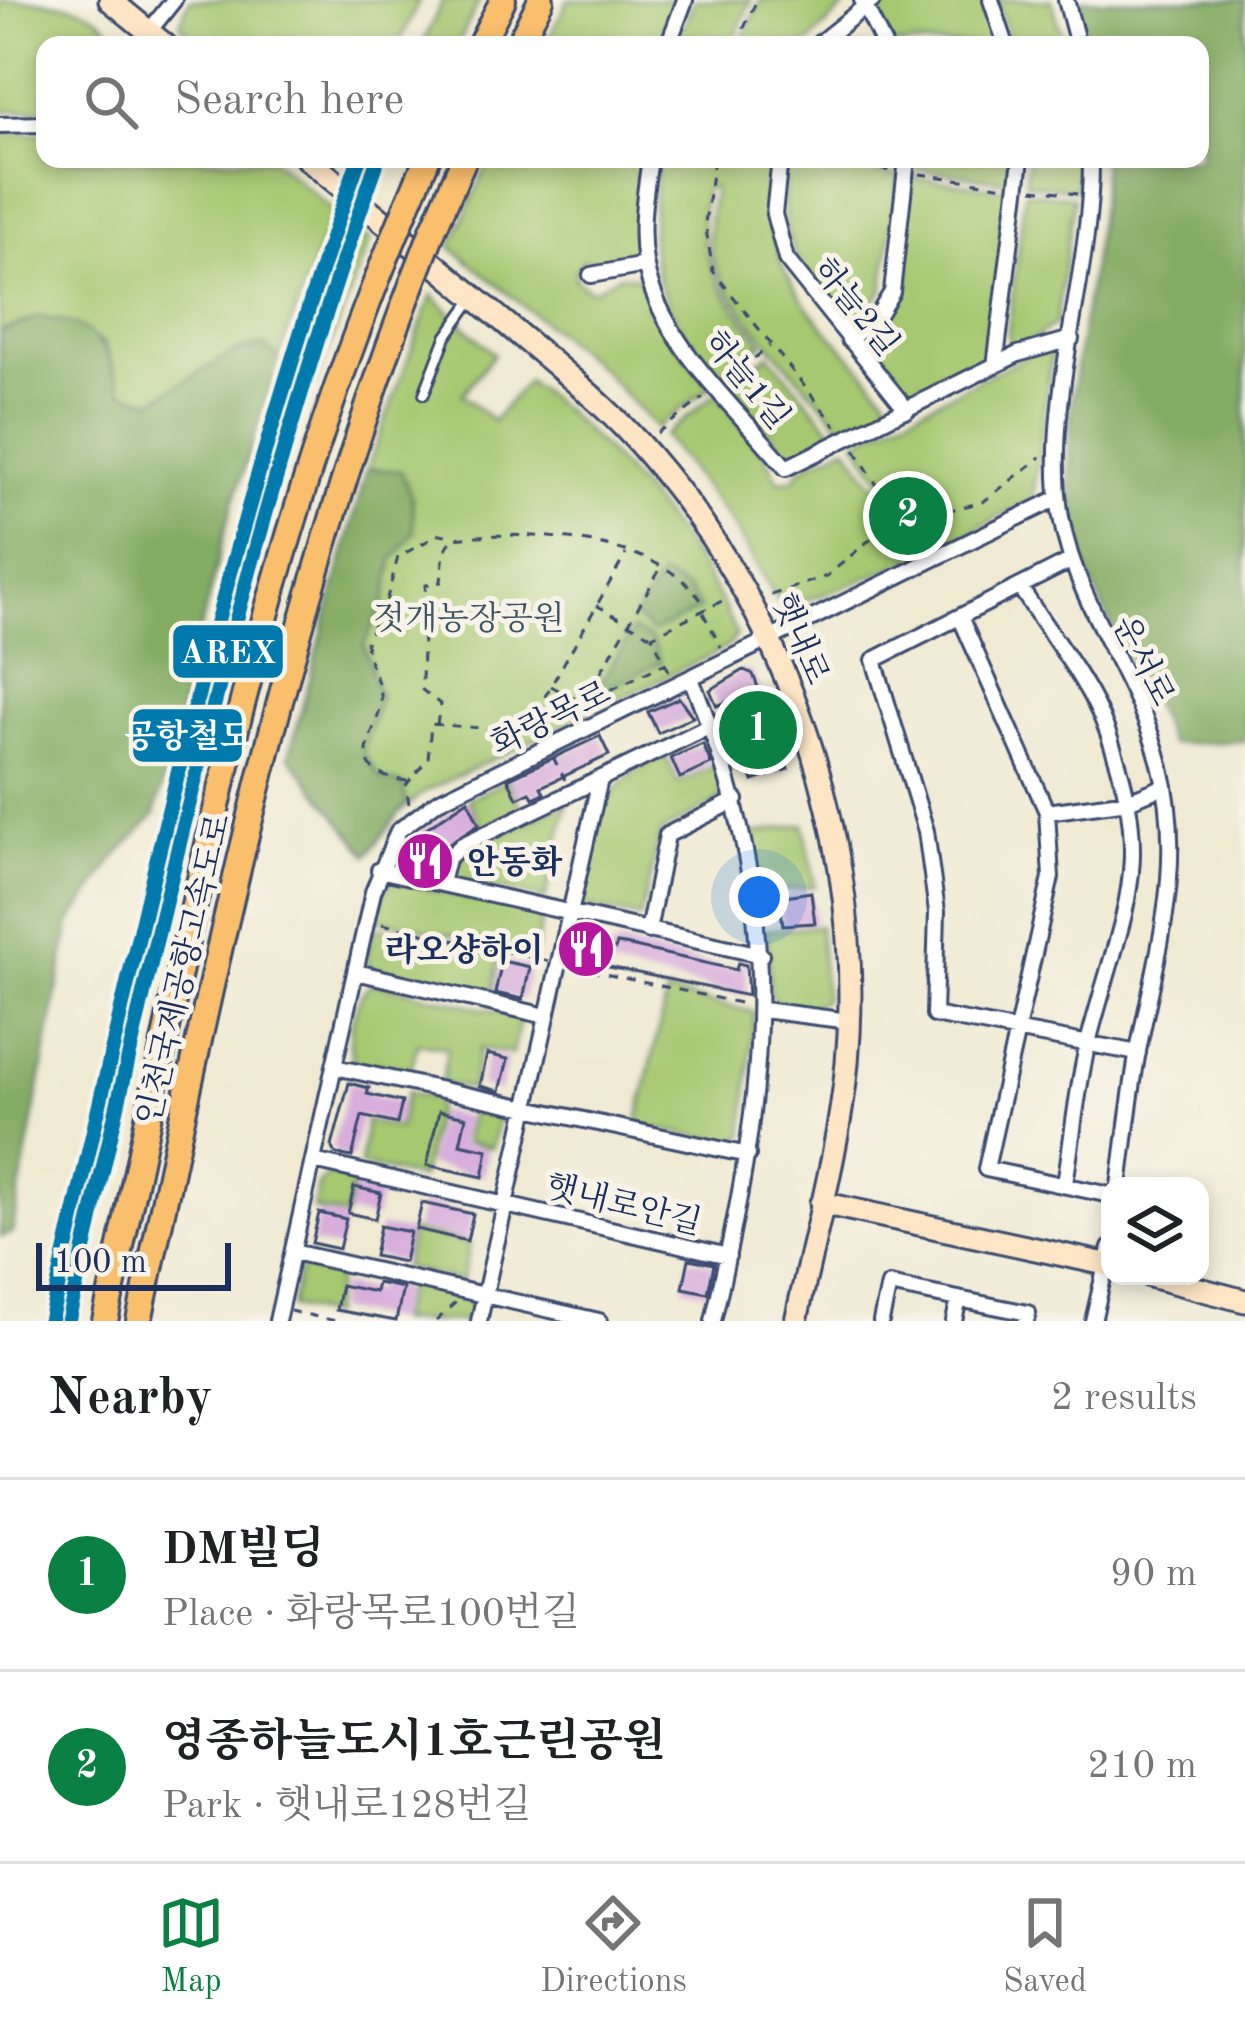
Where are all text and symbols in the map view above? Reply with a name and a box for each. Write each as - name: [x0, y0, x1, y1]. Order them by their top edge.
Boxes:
- search box: [36, 36, 1209, 168]
- icon: search: [78, 69, 144, 135]
- text: Search here: [174, 79, 404, 124]
- street label: 하늘2길: [805, 251, 906, 363]
- street label: 하늘1길: [696, 324, 797, 436]
- pin: 2: [869, 471, 947, 561]
- street label: 햇내로: [765, 587, 836, 690]
- park label: 젓개농장공원: [373, 600, 565, 637]
- street label: 운서로: [1105, 610, 1182, 712]
- line badge: AREX: [171, 623, 285, 680]
- text: AREX: [180, 638, 276, 671]
- street label: 화랑목로: [485, 674, 616, 763]
- pin: 1: [719, 685, 797, 775]
- line badge: 공항철도: [131, 707, 244, 764]
- text: 공항철도: [124, 718, 252, 755]
- street label: 인천국제공항고속도로: [130, 810, 237, 1129]
- restaurant icon: 안동화: [394, 830, 456, 892]
- place label: 안동화: [467, 844, 563, 881]
- your location: [729, 867, 789, 927]
- restaurant icon: 라오샹하이: [555, 918, 617, 980]
- place label: 라오샹하이: [385, 932, 544, 969]
- street label: 햇내로안길: [542, 1167, 705, 1242]
- map controls: [1101, 1177, 1209, 1285]
- button: layers: [1101, 1177, 1209, 1285]
- scale bar: [36, 1237, 231, 1290]
- text: 100 m: [54, 1247, 147, 1280]
- text: Nearby: [48, 1374, 213, 1425]
- text: 2 results: [1051, 1379, 1197, 1418]
- text: DM빌딩: [162, 1529, 324, 1574]
- text: 1: [76, 1555, 98, 1594]
- text: 90 m: [1110, 1555, 1197, 1594]
- text: Place · 화랑목로100번길: [162, 1595, 580, 1634]
- text: 영종하늘도시1호근린공원: [162, 1721, 666, 1766]
- text: 2: [76, 1747, 98, 1786]
- text: 210 m: [1087, 1747, 1197, 1786]
- text: Park · 햇내로128번길: [162, 1787, 531, 1826]
- tab: Map: [158, 1890, 224, 2003]
- tab: Directions: [540, 1890, 687, 2003]
- tab: Saved: [1003, 1890, 1087, 2003]

